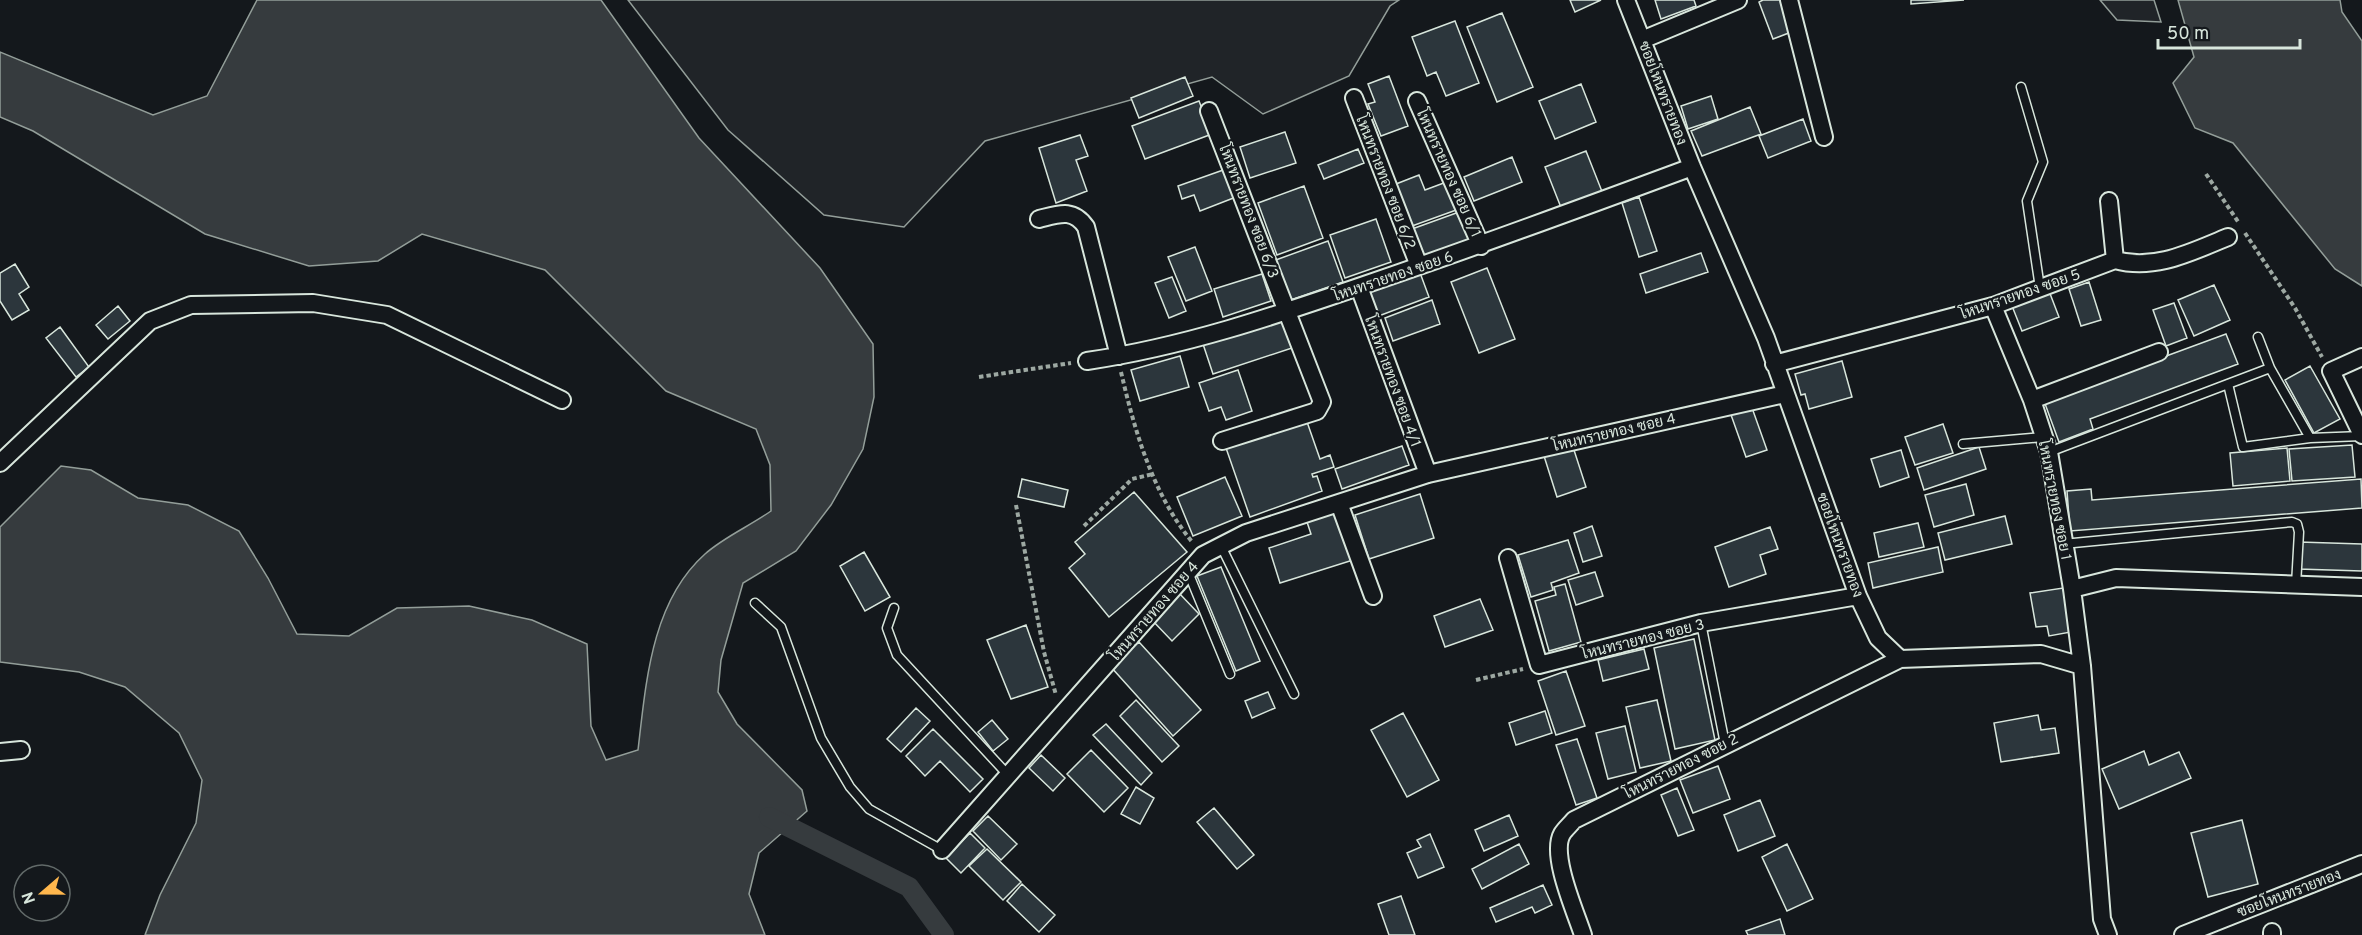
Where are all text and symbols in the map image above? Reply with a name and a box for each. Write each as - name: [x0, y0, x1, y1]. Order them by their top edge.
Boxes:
- scale bar: [2158, 12, 2300, 50]
- text: 50 m: [2167, 23, 2209, 46]
- street label: ซอยโหนทรายทอง: [1633, 38, 1692, 148]
- street label: โหนทรายทอง ซอย 6/1: [1410, 105, 1486, 241]
- street label: โหนทรายทอง ซอย 6/2: [1350, 111, 1421, 252]
- street label: โหนทรายทอง ซอย 6/3: [1213, 140, 1284, 281]
- street label: โหนทรายทอง ซอย 6: [1329, 246, 1456, 307]
- street label: โหนทรายทอง ซอย 5: [1956, 264, 2083, 325]
- street label: โหนทรายทอง ซอย 4/1: [1359, 311, 1426, 450]
- street label: โหนทรายทอง ซอย 4: [1549, 408, 1678, 457]
- street label: โหนทรายทอง ซอย 1: [2032, 437, 2077, 562]
- street label: ซอยโหนทรายทอง: [1811, 490, 1868, 600]
- street label: โหนทรายทอง ซอย 4: [1104, 557, 1204, 667]
- street label: โหนทรายทอง ซอย 3: [1579, 614, 1707, 665]
- street label: โหนทรายทอง ซอย 2: [1619, 728, 1742, 805]
- north arrow: [12, 863, 72, 923]
- street label: ซอยโหนทรายทอง: [2234, 864, 2344, 923]
- text: N: [18, 889, 41, 906]

